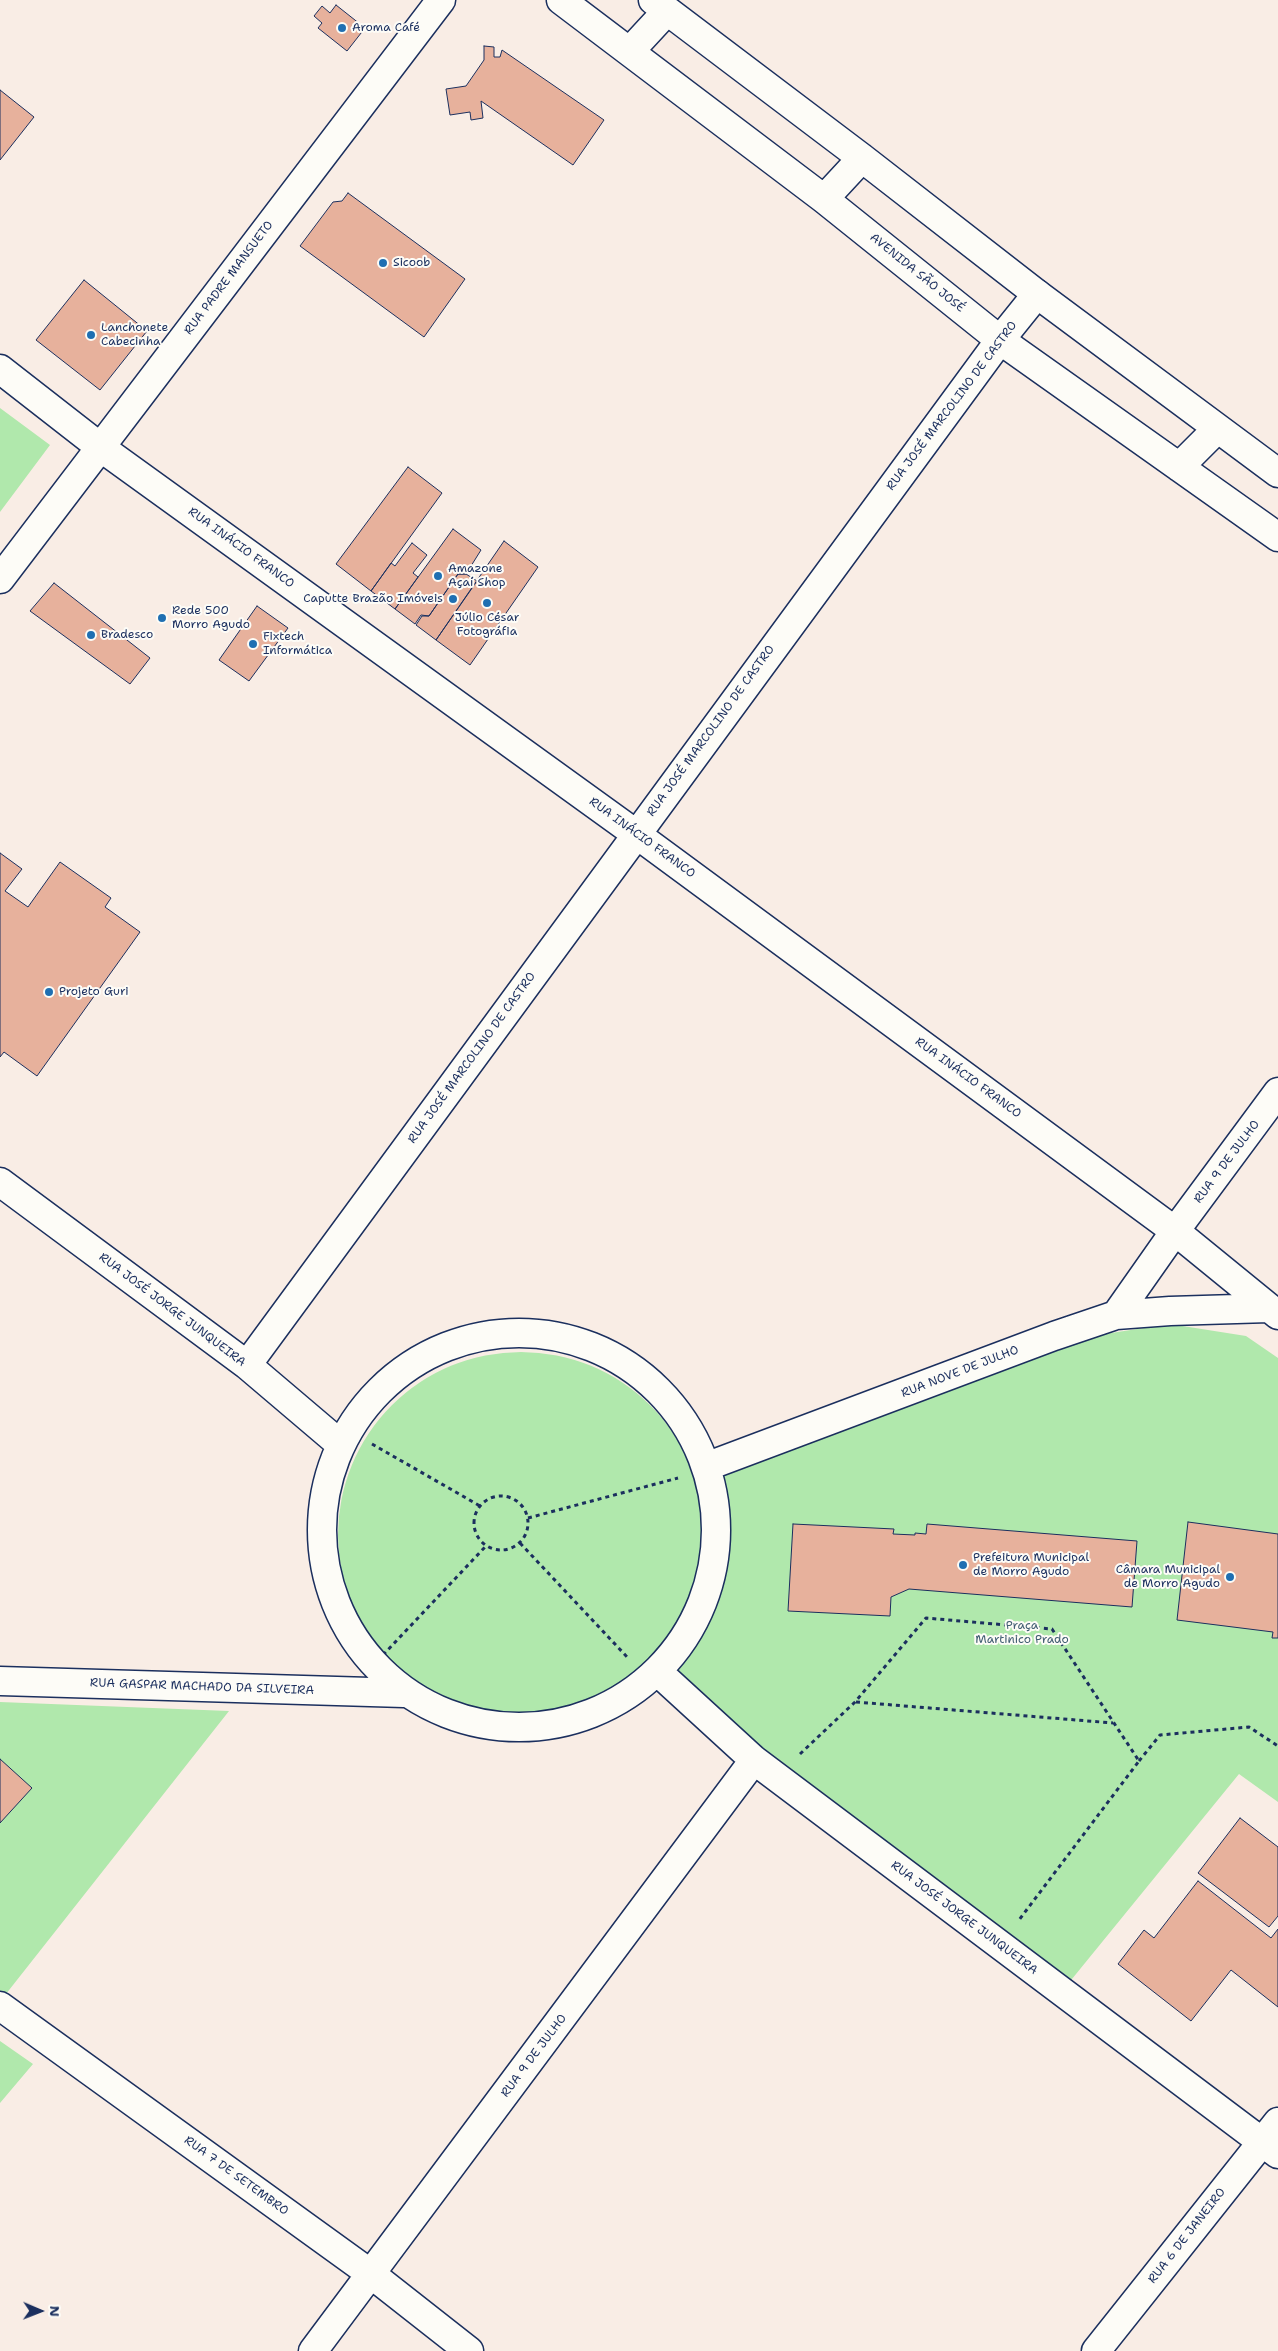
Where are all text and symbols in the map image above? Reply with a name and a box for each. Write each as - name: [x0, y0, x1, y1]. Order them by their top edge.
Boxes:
- place label: Aroma Café: [352, 21, 420, 35]
- marker: Aroma Café: [336, 22, 348, 34]
- street label: RUA PADRE MANSUETO: [182, 218, 276, 338]
- street label: AVENIDA SÃO JOSÉ: [867, 230, 967, 316]
- place label: Sicoob: [393, 256, 430, 270]
- marker: Sicoob: [377, 257, 389, 269]
- street label: RUA JOSÉ MARCOLINO DE CASTRO: [884, 319, 1020, 493]
- place label: Lanchonete Cabecinha: [101, 321, 168, 349]
- marker: Lanchonete Cabecinha: [85, 329, 97, 341]
- street label: RUA INÁCIO FRANCO: [185, 505, 297, 591]
- place label: Amazone Açaí Shop: [448, 562, 505, 590]
- marker: Amazone Açaí Shop: [432, 570, 444, 582]
- place label: Caputte Brazão Imóveis: [303, 592, 443, 606]
- marker: Caputte Brazão Imóveis: [447, 593, 459, 605]
- marker: Júlio César Fotográfia: [481, 597, 493, 609]
- place label: Rede 500 Morro Agudo: [172, 604, 250, 632]
- place label: Júlio César Fotográfia: [455, 611, 519, 639]
- marker: Rede 500 Morro Agudo: [156, 612, 168, 624]
- place label: Bradesco: [101, 628, 153, 642]
- marker: Bradesco: [85, 629, 97, 641]
- place label: Fixtech Informática: [263, 630, 332, 658]
- marker: Fixtech Informática: [247, 638, 259, 650]
- street label: RUA JOSÉ MARCOLINO DE CASTRO: [644, 643, 778, 819]
- street label: RUA INÁCIO FRANCO: [586, 795, 698, 881]
- street label: RUA JOSÉ MARCOLINO DE CASTRO: [405, 970, 539, 1146]
- place label: Projeto Guri: [59, 985, 129, 999]
- marker: Projeto Guri: [43, 986, 55, 998]
- street label: RUA INÁCIO FRANCO: [912, 1035, 1024, 1121]
- street label: RUA 9 DE JULHO: [1191, 1118, 1263, 1206]
- street label: RUA JOSÉ JORGE JUNQUEIRA: [96, 1250, 248, 1370]
- street label: RUA NOVE DE JULHO: [899, 1343, 1021, 1401]
- place label: Prefeitura Municipal de Morro Agudo: [973, 1551, 1089, 1579]
- marker: Prefeitura Municipal de Morro Agudo: [957, 1559, 969, 1571]
- place label: Câmara Municipal de Morro Agudo: [1116, 1563, 1220, 1591]
- marker: Câmara Municipal de Morro Agudo: [1224, 1571, 1236, 1583]
- park label: Praça Martinico Prado: [975, 1619, 1069, 1647]
- street label: RUA GASPAR MACHADO DA SILVEIRA: [90, 1676, 314, 1698]
- street label: RUA JOSÉ JORGE JUNQUEIRA: [888, 1858, 1040, 1978]
- street label: RUA 9 DE JULHO: [498, 2012, 570, 2100]
- street label: RUA 7 DE SETEMBRO: [181, 2133, 291, 2219]
- street label: RUA 6 DE JANEIRO: [1145, 2185, 1229, 2287]
- north arrow: [15, 2286, 65, 2336]
- text: N: [46, 2306, 64, 2317]

